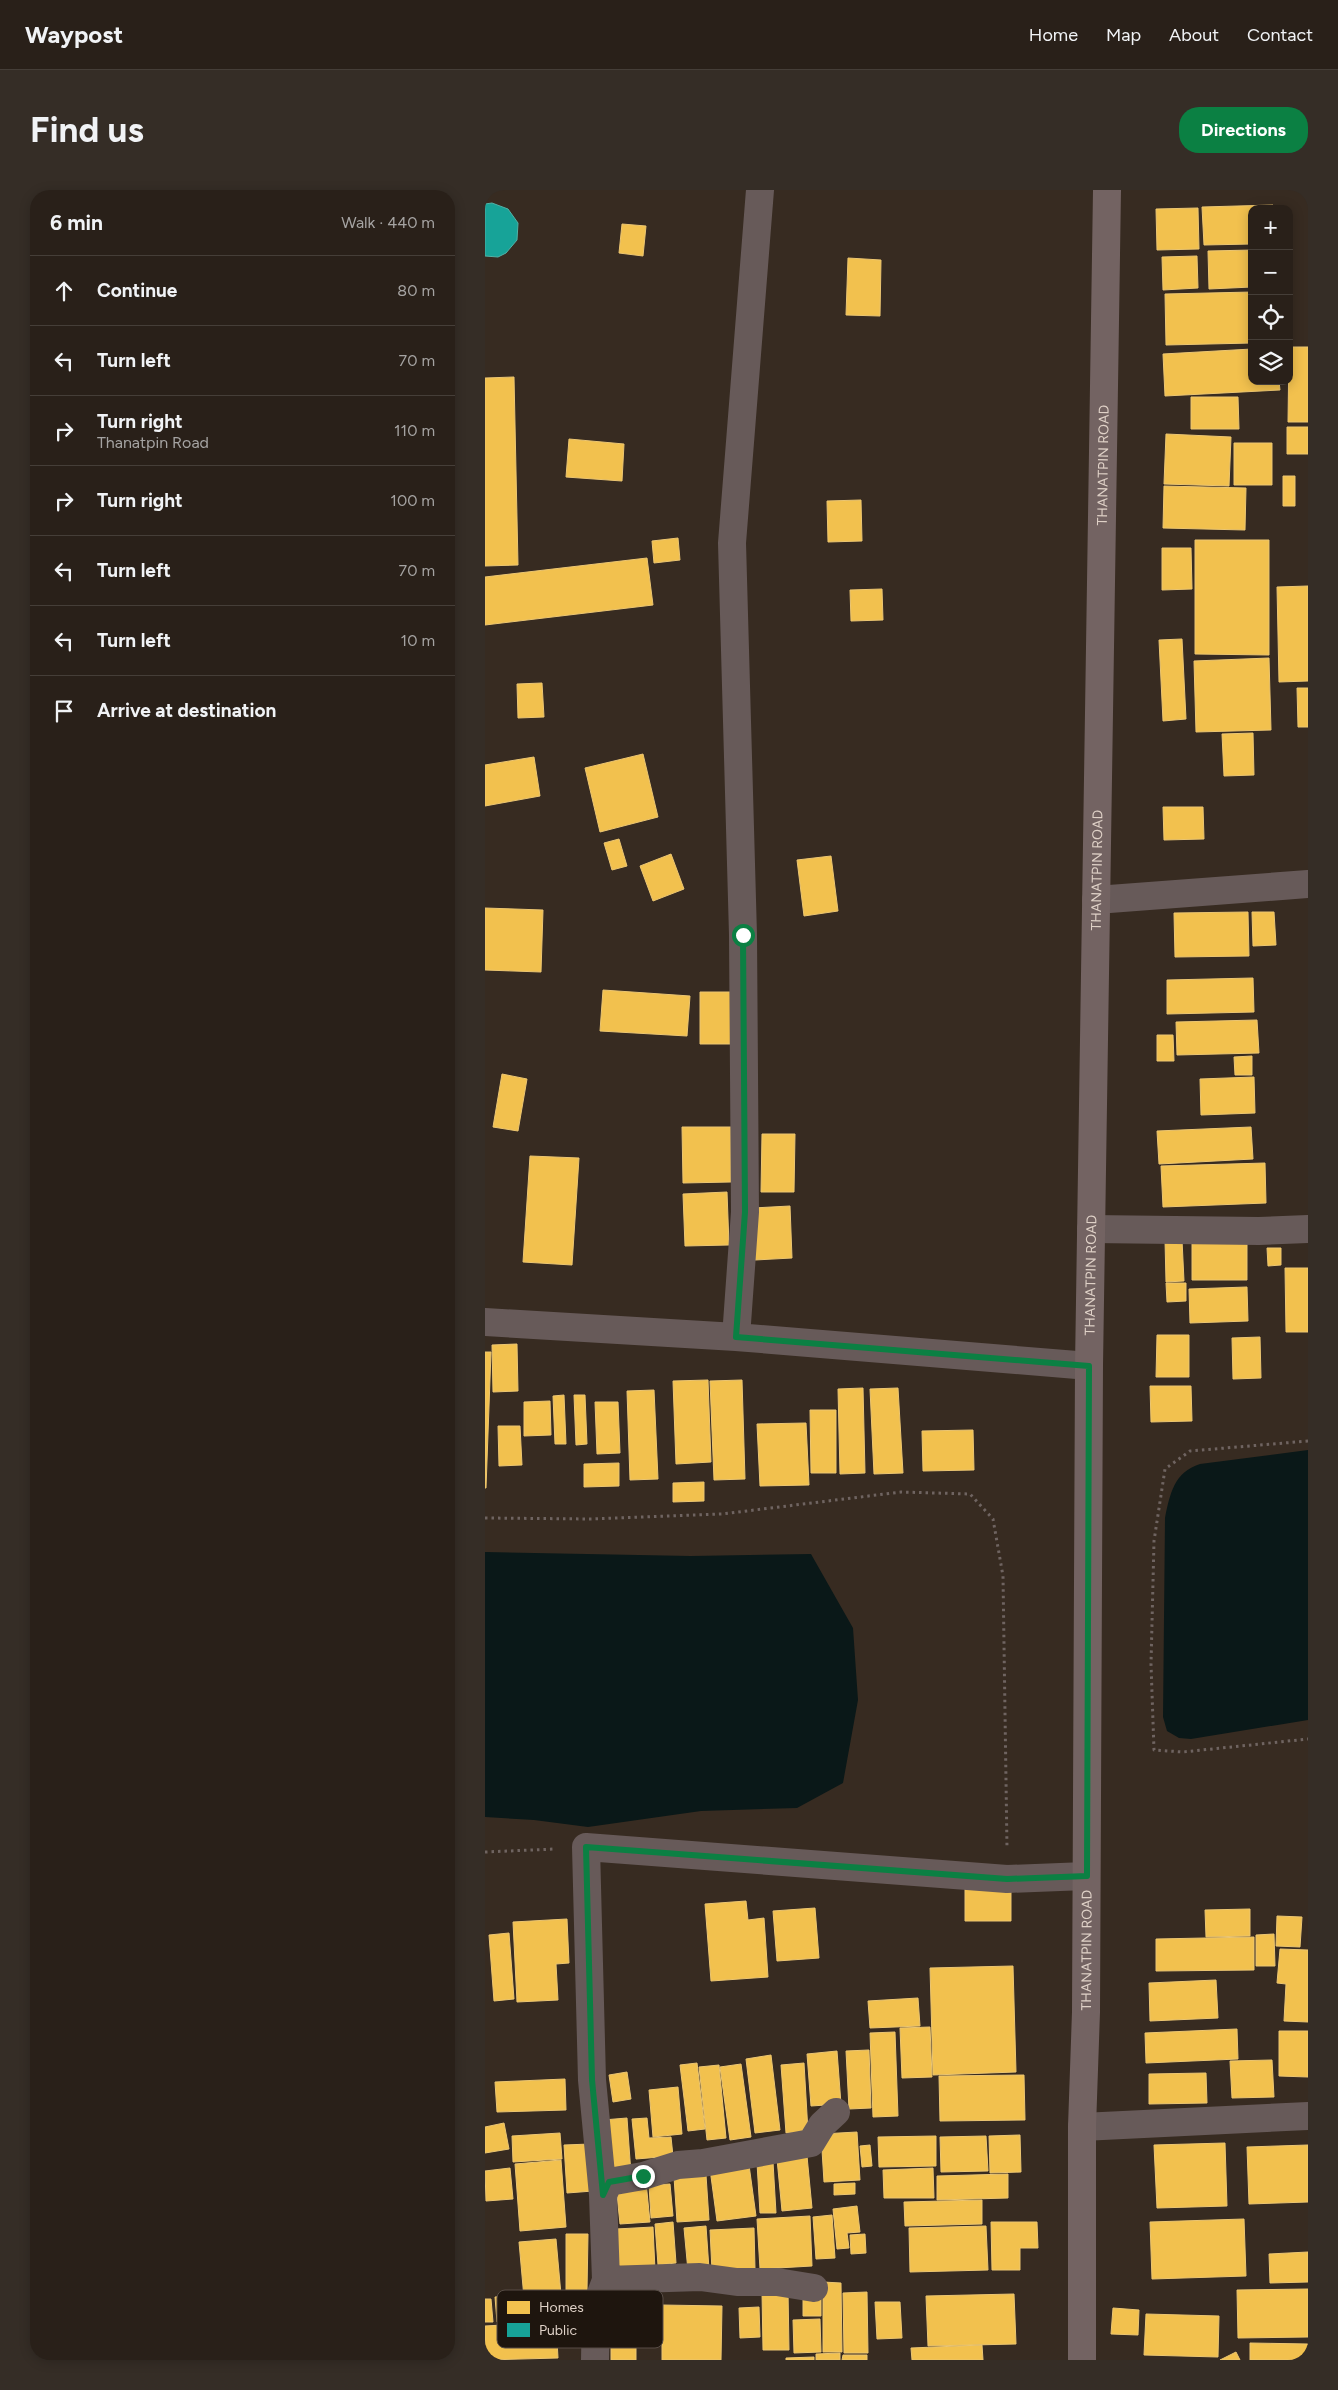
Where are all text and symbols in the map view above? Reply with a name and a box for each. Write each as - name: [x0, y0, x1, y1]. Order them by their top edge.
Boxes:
- text: Waypost: [25, 20, 123, 49]
- text: Home: [1029, 24, 1078, 46]
- text: Map: [1106, 24, 1141, 46]
- text: About: [1169, 24, 1219, 46]
- text: Contact: [1247, 24, 1313, 46]
- button: Directions: [1179, 107, 1308, 153]
- text: Find us: [30, 109, 144, 151]
- map controls: [1248, 205, 1293, 385]
- button: +: [1248, 205, 1293, 250]
- text: 6 min: [50, 210, 103, 235]
- text: Walk · 440 m: [341, 213, 435, 232]
- button: −: [1248, 250, 1293, 295]
- icon: ahead: [50, 277, 78, 305]
- text: Continue: [97, 279, 177, 302]
- text: 80 m: [397, 281, 435, 300]
- button: locate: [1248, 295, 1293, 340]
- button: layers: [1248, 340, 1293, 385]
- icon: left: [50, 347, 78, 375]
- text: Turn left: [97, 349, 171, 372]
- text: 70 m: [399, 351, 435, 370]
- street label: THANATPIN ROAD: [1094, 405, 1113, 526]
- text: Turn right: [97, 410, 183, 433]
- icon: right: [50, 417, 78, 445]
- text: 110 m: [394, 421, 435, 440]
- text: Thanatpin Road: [97, 433, 209, 452]
- icon: right: [50, 487, 78, 515]
- text: Turn right: [97, 489, 183, 512]
- text: 100 m: [390, 491, 435, 510]
- icon: left: [50, 557, 78, 585]
- text: Turn left: [97, 559, 171, 582]
- text: 70 m: [399, 561, 435, 580]
- icon: left: [50, 627, 78, 655]
- text: Turn left: [97, 629, 171, 652]
- text: 10 m: [401, 631, 435, 650]
- icon: arrive: [50, 697, 78, 725]
- text: Arrive at destination: [97, 699, 276, 722]
- street label: THANATPIN ROAD: [1088, 810, 1107, 931]
- route start: [732, 924, 755, 947]
- street label: THANATPIN ROAD: [1081, 1215, 1100, 1336]
- street label: THANATPIN ROAD: [1078, 1890, 1096, 2010]
- route end: [632, 2165, 655, 2188]
- legend: [497, 2290, 663, 2348]
- text: Homes: [539, 2299, 584, 2316]
- text: Public: [539, 2322, 577, 2339]

